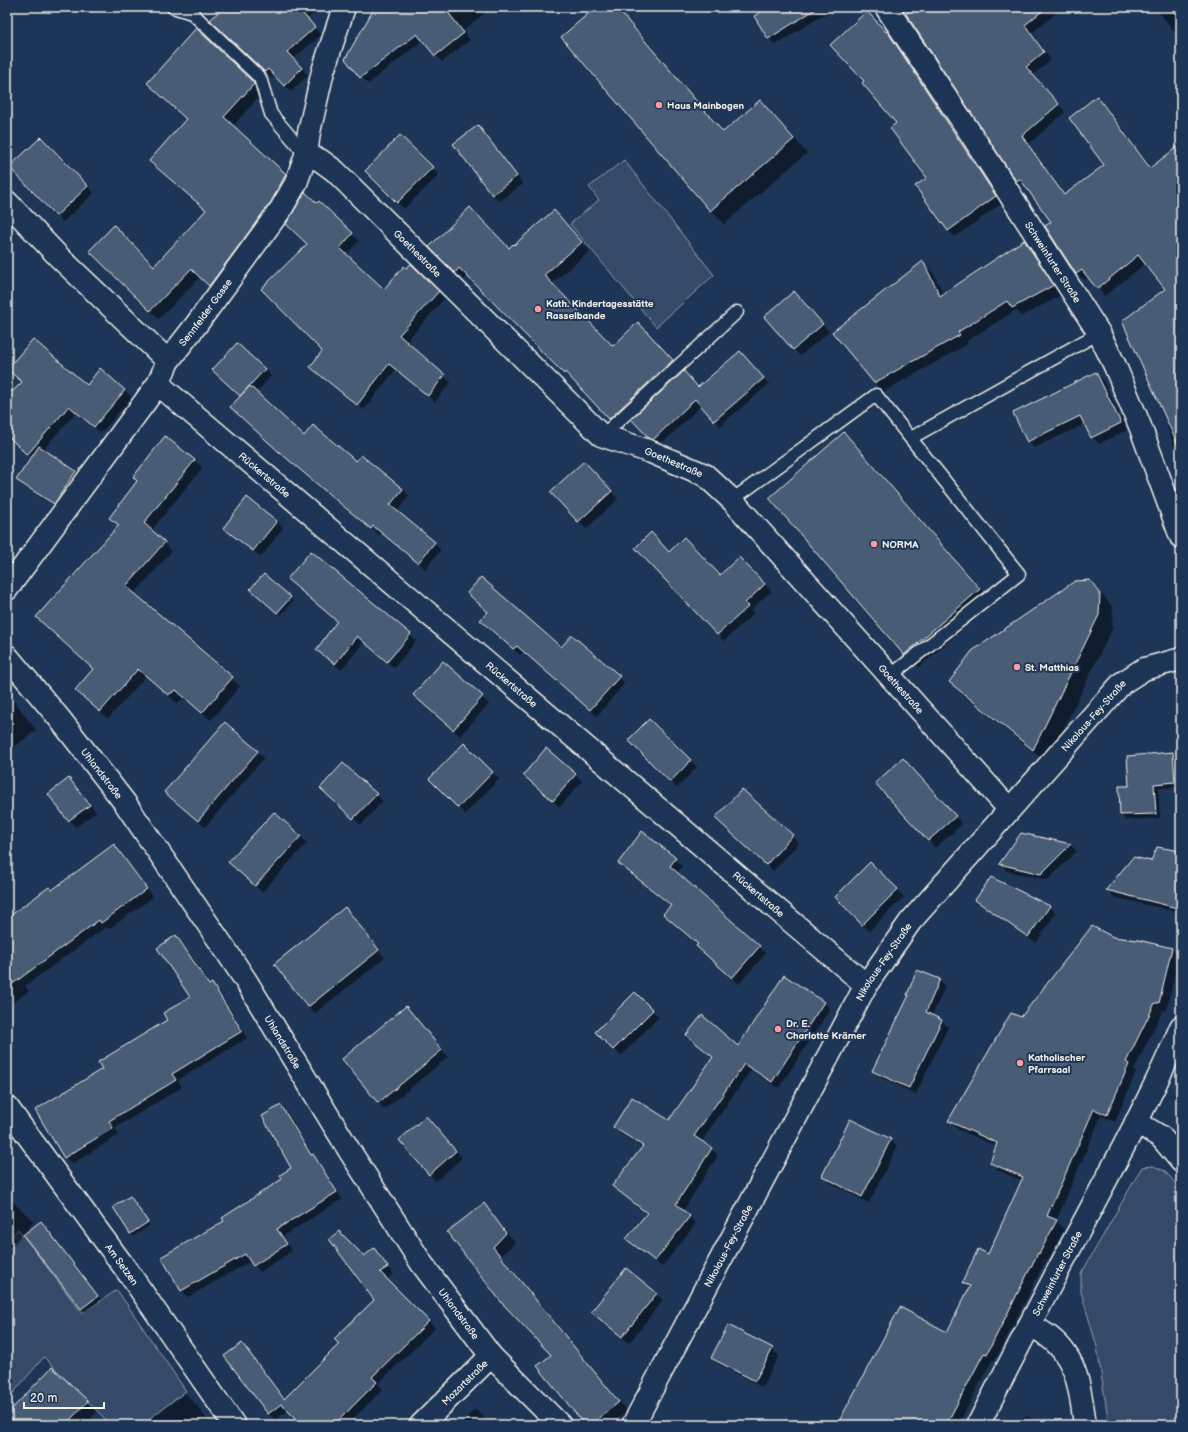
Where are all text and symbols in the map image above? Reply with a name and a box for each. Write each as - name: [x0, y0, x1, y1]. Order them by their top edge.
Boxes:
- marker: Haus Mainbogen: [654, 100, 664, 110]
- place label: Haus Mainbogen: [667, 100, 744, 112]
- street label: Schweinfurter Straße: [1022, 220, 1083, 306]
- street label: Goethestraße: [391, 228, 443, 280]
- street label: Sennfelder Gasse: [177, 277, 235, 349]
- place label: Kath. Kindertagesstätte Rasselbande: [546, 298, 654, 322]
- marker: Kath. Kindertagesstätte Rasselbande: [533, 304, 543, 314]
- street label: Goethestraße: [643, 445, 705, 480]
- street label: Rückertstraße: [236, 450, 292, 501]
- marker: NORMA: [869, 539, 879, 549]
- place label: NORMA: [882, 539, 919, 551]
- street label: Rückertstraße: [483, 660, 539, 710]
- street label: Goethestraße: [875, 662, 926, 717]
- marker: St. Matthias: [1012, 662, 1022, 672]
- place label: St. Matthias: [1025, 662, 1079, 674]
- street label: Nikolaus-Fey-Straße: [1059, 678, 1129, 754]
- street label: Uhlandstraße: [78, 746, 125, 802]
- street label: Rückertstraße: [730, 869, 786, 920]
- street label: Nikolaus-Fey-Straße: [854, 921, 915, 1003]
- street label: Uhlandstraße: [261, 1013, 303, 1071]
- place label: Dr. E. Charlotte Krämer: [786, 1018, 867, 1042]
- marker: Dr. E. Charlotte Krämer: [773, 1024, 783, 1034]
- place label: Katholischer Pfarrsaal: [1028, 1052, 1086, 1076]
- marker: Katholischer Pfarrsaal: [1015, 1058, 1025, 1068]
- street label: Nikolaus-Fey-Straße: [702, 1203, 756, 1289]
- street label: Schweinfurter Straße: [1030, 1229, 1085, 1318]
- street label: Am Setzen: [102, 1242, 141, 1288]
- street label: Uhlandstraße: [435, 1286, 481, 1342]
- street label: Mozartstraße: [440, 1358, 491, 1408]
- scale bar: [24, 1384, 104, 1410]
- text: 20 m: [30, 1391, 57, 1406]

